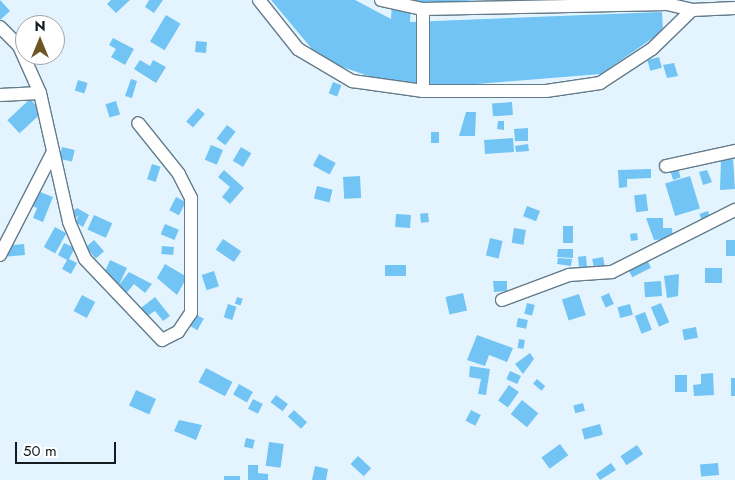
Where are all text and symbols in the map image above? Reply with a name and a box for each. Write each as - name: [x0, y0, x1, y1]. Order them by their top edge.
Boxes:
- north arrow: [15, 15, 65, 65]
- text: N: [34, 16, 46, 36]
- scale bar: [18, 432, 119, 464]
- text: 50 m: [23, 440, 57, 462]

